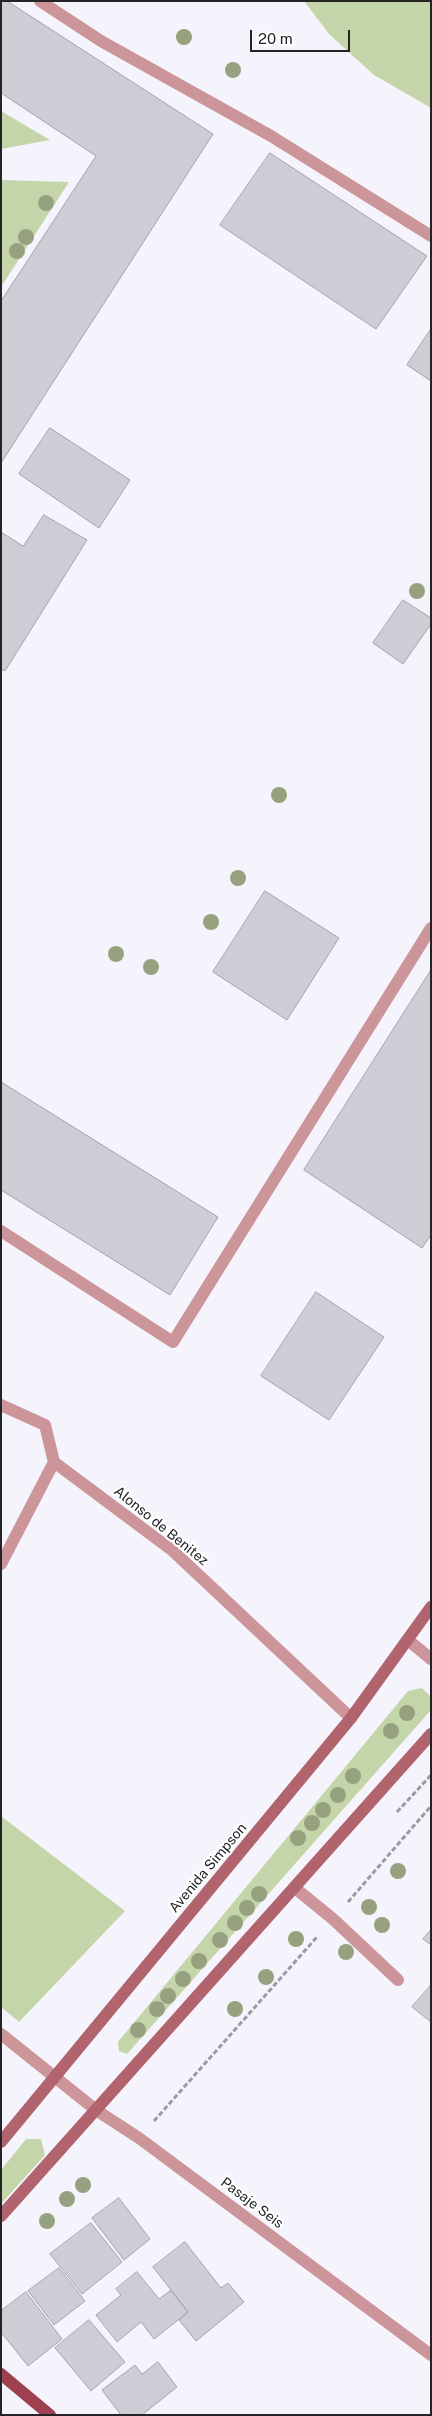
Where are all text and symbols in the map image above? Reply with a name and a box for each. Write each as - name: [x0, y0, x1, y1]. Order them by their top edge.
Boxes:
- scale bar: [252, 20, 352, 52]
- text: 20 m: [258, 30, 293, 47]
- street label: Alonso de Benitez: [110, 1483, 212, 1569]
- street label: Avenida Simpson: [166, 1820, 250, 1916]
- street label: Pasaje Seis: [217, 2174, 287, 2232]

